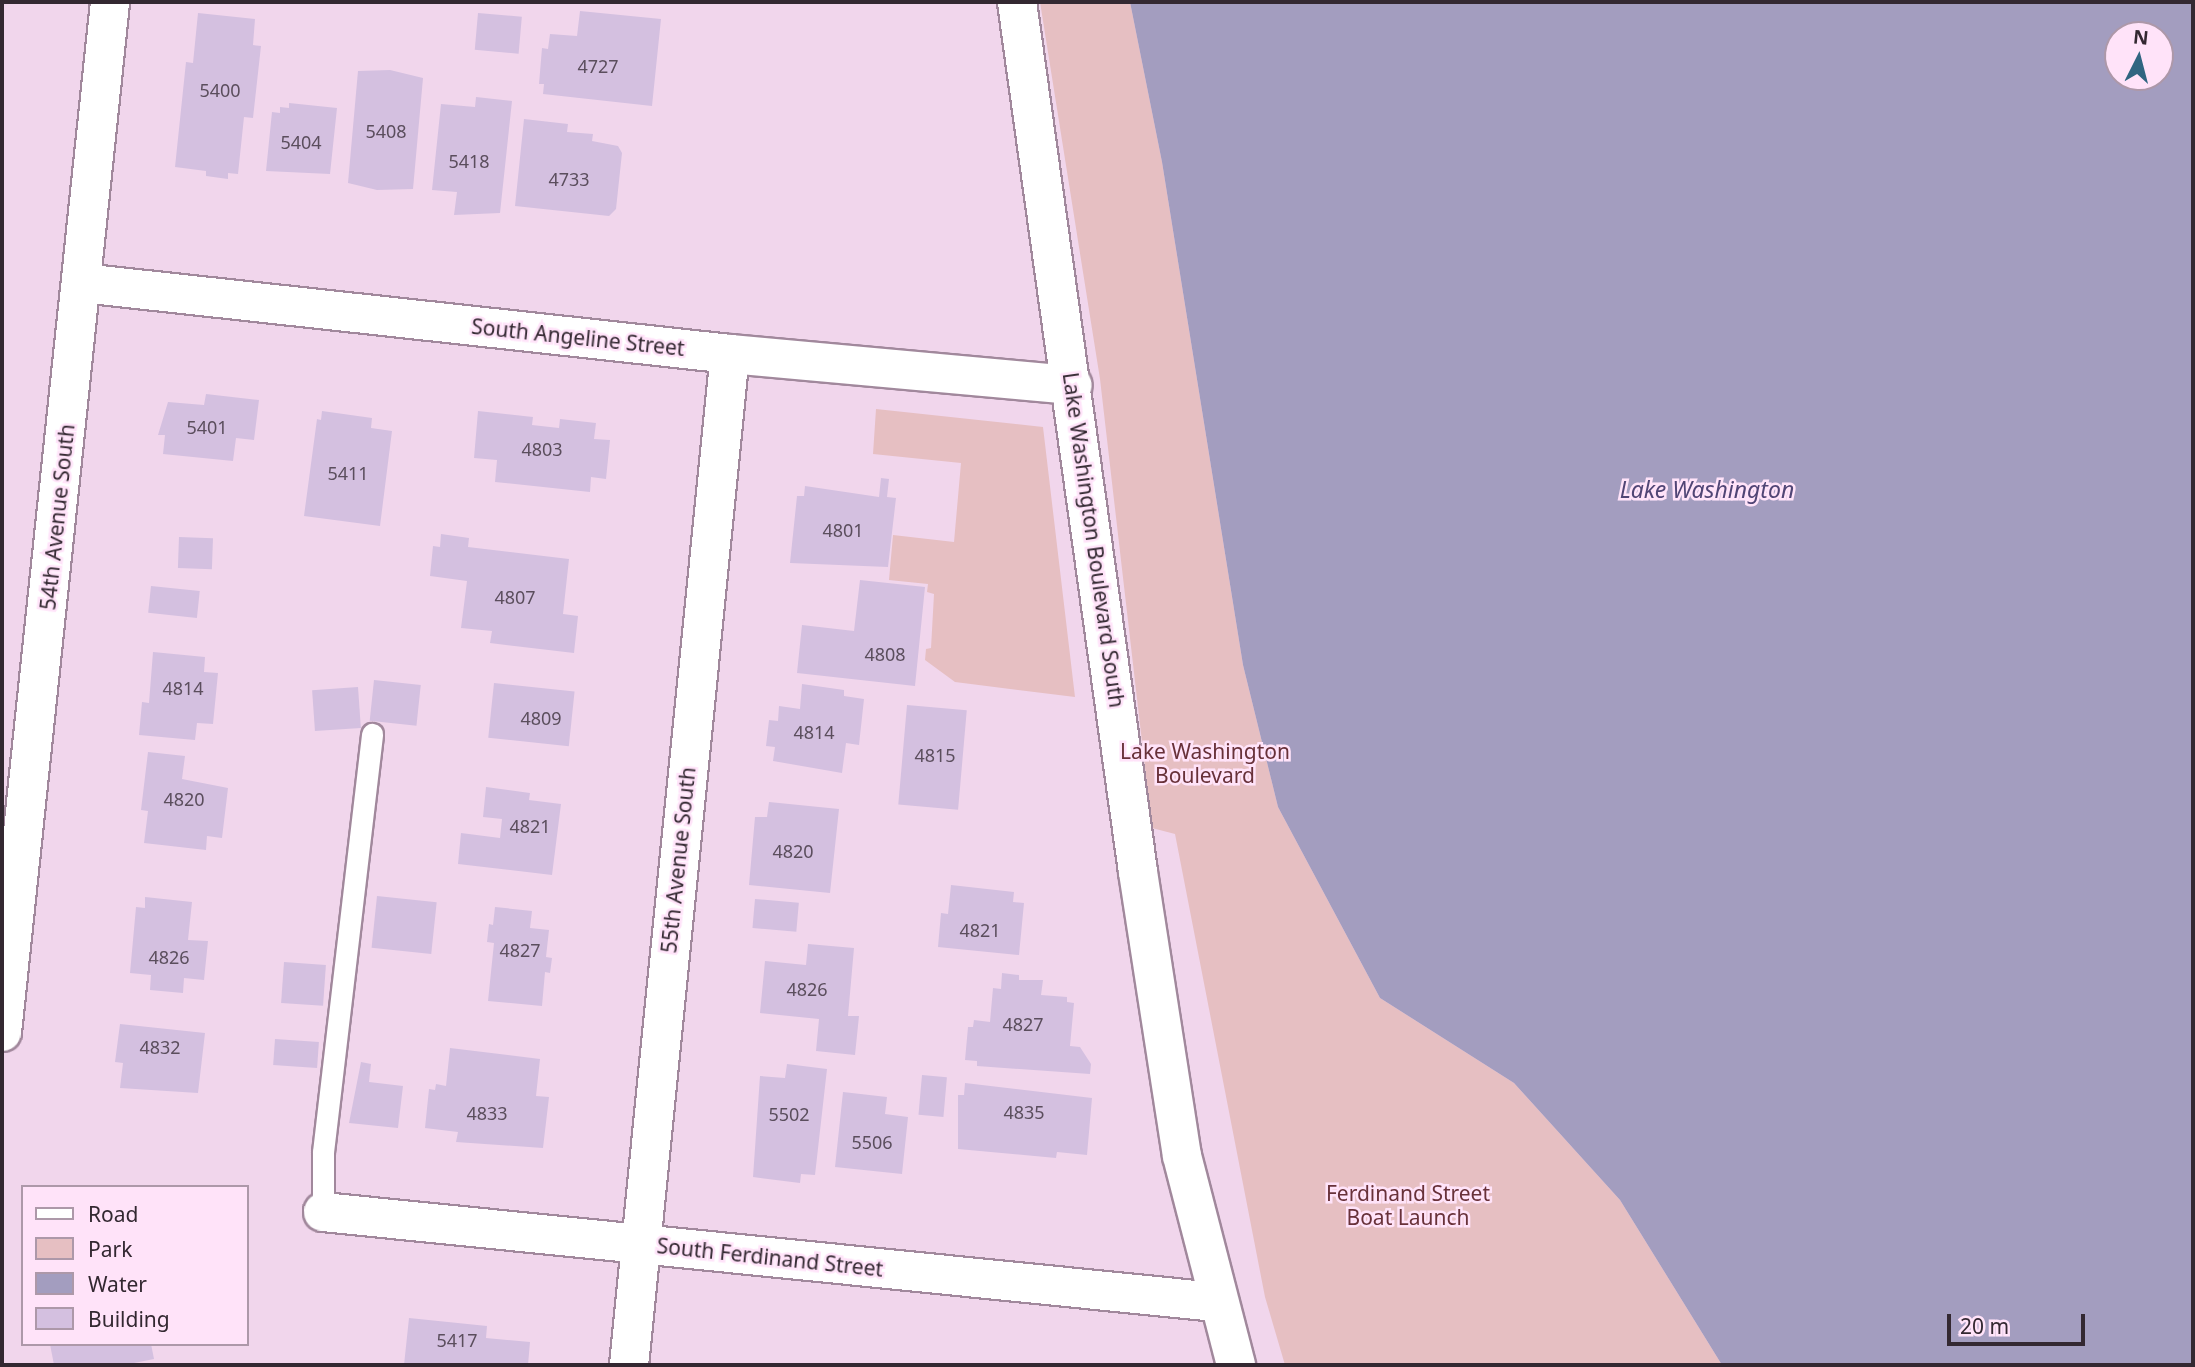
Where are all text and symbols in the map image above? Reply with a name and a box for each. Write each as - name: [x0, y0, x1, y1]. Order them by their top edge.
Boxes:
- north arrow: [2104, 21, 2174, 91]
- text: N: [2132, 23, 2150, 51]
- house number: 4727: [577, 55, 619, 77]
- house number: 5400: [199, 79, 241, 101]
- house number: 5408: [365, 120, 407, 142]
- house number: 5404: [280, 131, 322, 153]
- house number: 5418: [448, 150, 490, 172]
- house number: 4733: [548, 168, 590, 190]
- street label: South Angeline Street: [470, 313, 686, 361]
- street label: Lake Washington Boulevard South: [1058, 371, 1130, 709]
- house number: 5401: [186, 416, 228, 438]
- street label: 54th Avenue South: [35, 423, 79, 611]
- house number: 4803: [521, 438, 563, 460]
- house number: 5411: [327, 462, 369, 484]
- water label: Lake Washington: [1620, 475, 1794, 503]
- house number: 4801: [822, 519, 864, 541]
- house number: 4807: [494, 586, 536, 608]
- house number: 4808: [864, 643, 906, 665]
- house number: 4814: [162, 677, 204, 699]
- house number: 4809: [520, 707, 562, 729]
- house number: 4814: [793, 721, 835, 743]
- park label: Lake Washington Boulevard: [1120, 738, 1290, 788]
- house number: 4815: [914, 744, 956, 766]
- street label: 55th Avenue South: [656, 766, 700, 954]
- house number: 4820: [163, 788, 205, 810]
- house number: 4821: [509, 815, 551, 837]
- house number: 4820: [772, 840, 814, 862]
- house number: 4821: [959, 919, 1001, 941]
- house number: 4827: [499, 939, 541, 961]
- house number: 4826: [148, 946, 190, 968]
- house number: 4826: [786, 978, 828, 1000]
- house number: 4827: [1002, 1013, 1044, 1035]
- house number: 4832: [139, 1036, 181, 1058]
- house number: 4835: [1003, 1101, 1045, 1123]
- house number: 4833: [466, 1102, 508, 1124]
- house number: 5502: [768, 1103, 810, 1125]
- house number: 5506: [851, 1131, 893, 1153]
- park label: Ferdinand Street Boat Launch: [1326, 1180, 1490, 1230]
- legend: [21, 1185, 248, 1346]
- text: Road: [88, 1200, 138, 1228]
- street label: South Ferdinand Street: [656, 1233, 884, 1281]
- text: Park: [88, 1235, 132, 1263]
- text: Water: [88, 1270, 147, 1298]
- scale bar: [1950, 1300, 2088, 1344]
- text: Building: [88, 1305, 170, 1333]
- text: 20 m: [1960, 1312, 2009, 1340]
- house number: 5417: [436, 1329, 478, 1351]

